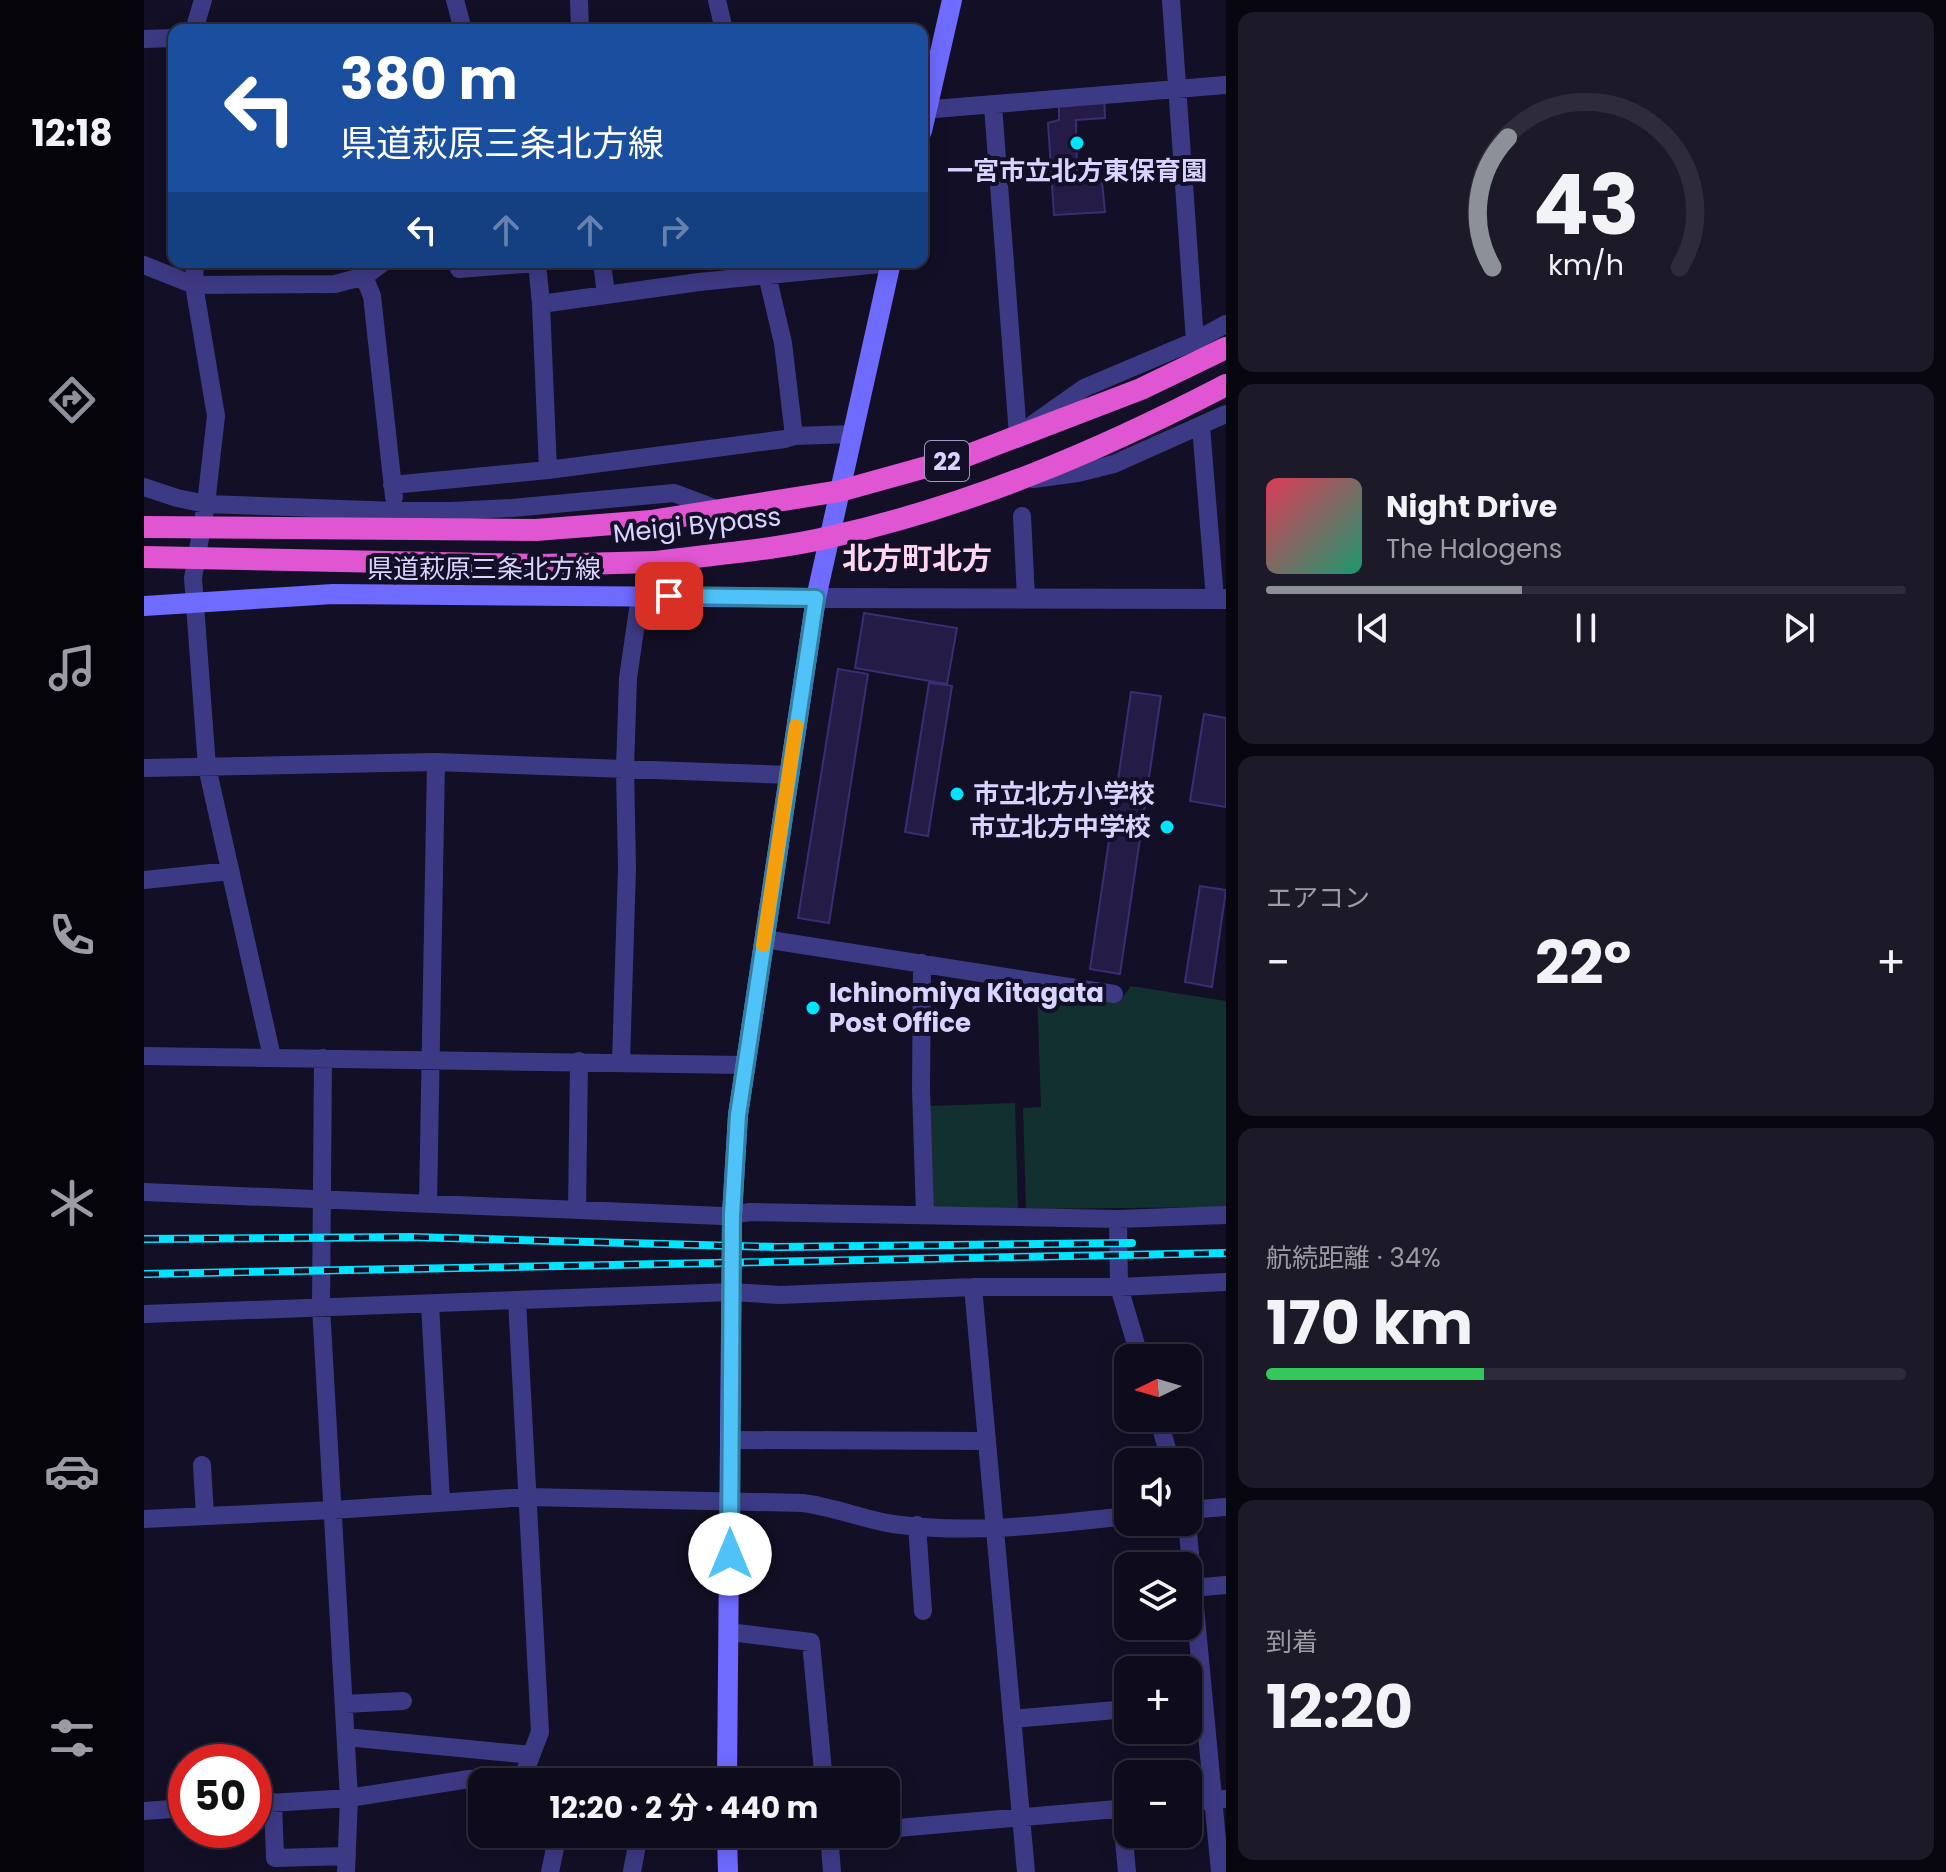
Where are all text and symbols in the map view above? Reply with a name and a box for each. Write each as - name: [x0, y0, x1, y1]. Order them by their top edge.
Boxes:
- text: 380 m: [340, 40, 518, 119]
- icon: left: [208, 56, 312, 160]
- text: 12:18: [31, 108, 113, 159]
- text: 県道萩原三条北方線: [340, 118, 664, 169]
- marker: 一宮市立北方東保育園: [1068, 134, 1086, 152]
- text: 43: [1533, 147, 1639, 263]
- place label: 一宮市立北方東保育園: [947, 153, 1207, 189]
- icon: left: [400, 208, 444, 252]
- icon: ahead: [484, 208, 528, 252]
- icon: ahead: [568, 208, 612, 252]
- icon: right: [652, 208, 696, 252]
- text: km/h: [1548, 245, 1624, 285]
- icon: directions: [44, 372, 100, 428]
- road number: 22: [925, 441, 969, 481]
- text: Night Drive: [1386, 485, 1557, 528]
- street label: Meigi Bypass: [611, 498, 783, 552]
- text: The Halogens: [1386, 531, 1562, 567]
- district label: 北方町北方: [842, 537, 992, 580]
- street label: 県道萩原三条北方線: [367, 551, 601, 587]
- pin: [635, 562, 703, 630]
- icon: arrive: [647, 574, 691, 618]
- icon: previous: [1351, 606, 1395, 650]
- icon: pause: [1564, 606, 1608, 650]
- icon: next: [1777, 606, 1821, 650]
- icon: music: [44, 640, 100, 696]
- place label: 市立北方小学校: [973, 776, 1155, 812]
- marker: 市立北方小学校: [948, 785, 966, 803]
- place label: 市立北方中学校: [969, 809, 1151, 845]
- marker: 市立北方中学校: [1158, 818, 1176, 836]
- text: エアコン: [1266, 880, 1370, 916]
- icon: phone: [44, 907, 100, 963]
- text: 22°: [1535, 921, 1631, 1005]
- text: −: [1266, 932, 1290, 993]
- text: +: [1876, 932, 1906, 993]
- place label: Ichinomiya Kitagata Post Office: [829, 975, 1104, 1041]
- marker: Ichinomiya Kitagata Post Office: [804, 999, 822, 1017]
- icon: climate: [44, 1175, 100, 1231]
- text: 航続距離 · 34%: [1266, 1240, 1441, 1276]
- text: 170 km: [1266, 1281, 1473, 1365]
- north arrow: [1114, 1344, 1202, 1432]
- map controls: [1114, 1344, 1202, 1848]
- icon: car: [44, 1443, 100, 1499]
- button: sound: [1114, 1448, 1202, 1536]
- position arrow: [688, 1512, 772, 1596]
- button: layers: [1114, 1552, 1202, 1640]
- text: 到着: [1266, 1624, 1318, 1660]
- button: +: [1114, 1656, 1202, 1744]
- text: 12:20: [1266, 1665, 1413, 1749]
- icon: filters: [44, 1710, 100, 1766]
- speed limit sign: 50: [168, 1744, 272, 1848]
- button: −: [1114, 1760, 1202, 1848]
- text: 12:20 · 2 分 · 440 m: [550, 1786, 818, 1829]

